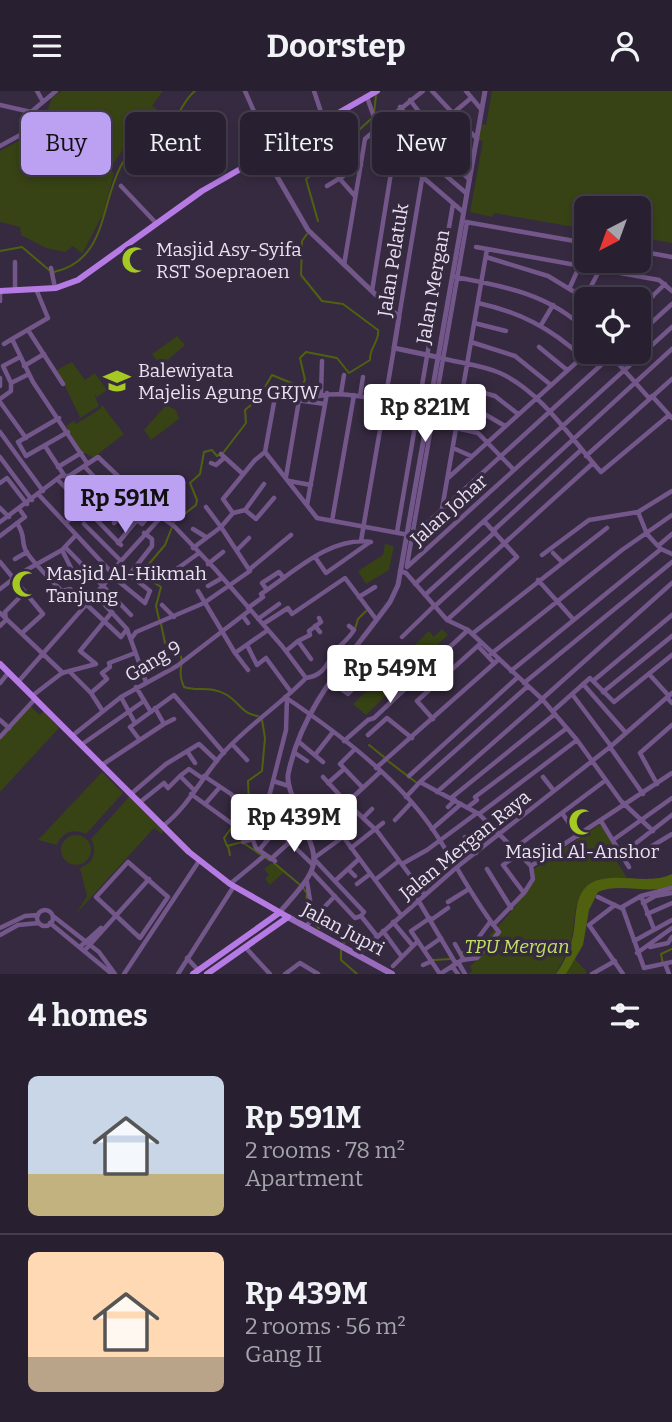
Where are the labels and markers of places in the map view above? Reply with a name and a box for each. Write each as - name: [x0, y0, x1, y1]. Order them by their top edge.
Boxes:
- place label: Masjid Asy-Syifa RST Soepraoen: [156, 238, 302, 283]
- mosque icon: Masjid Asy-Syifa RST Soepraoen: [120, 245, 150, 275]
- place label: Balewiyata Majelis Agung GKJW: [138, 359, 319, 404]
- school or university icon: Balewiyata Majelis Agung GKJW: [102, 366, 132, 396]
- pin: Rp 821M: [360, 385, 490, 444]
- pin: Rp 591M: [60, 475, 190, 535]
- place label: Masjid Al-Hikmah Tanjung: [46, 562, 207, 607]
- mosque icon: Masjid Al-Hikmah Tanjung: [10, 569, 40, 599]
- pin: Rp 549M: [325, 645, 455, 705]
- pin: Rp 439M: [229, 795, 359, 854]
- mosque icon: Masjid Al-Anshor: [567, 807, 597, 837]
- place label: Masjid Al-Anshor: [505, 840, 660, 863]

